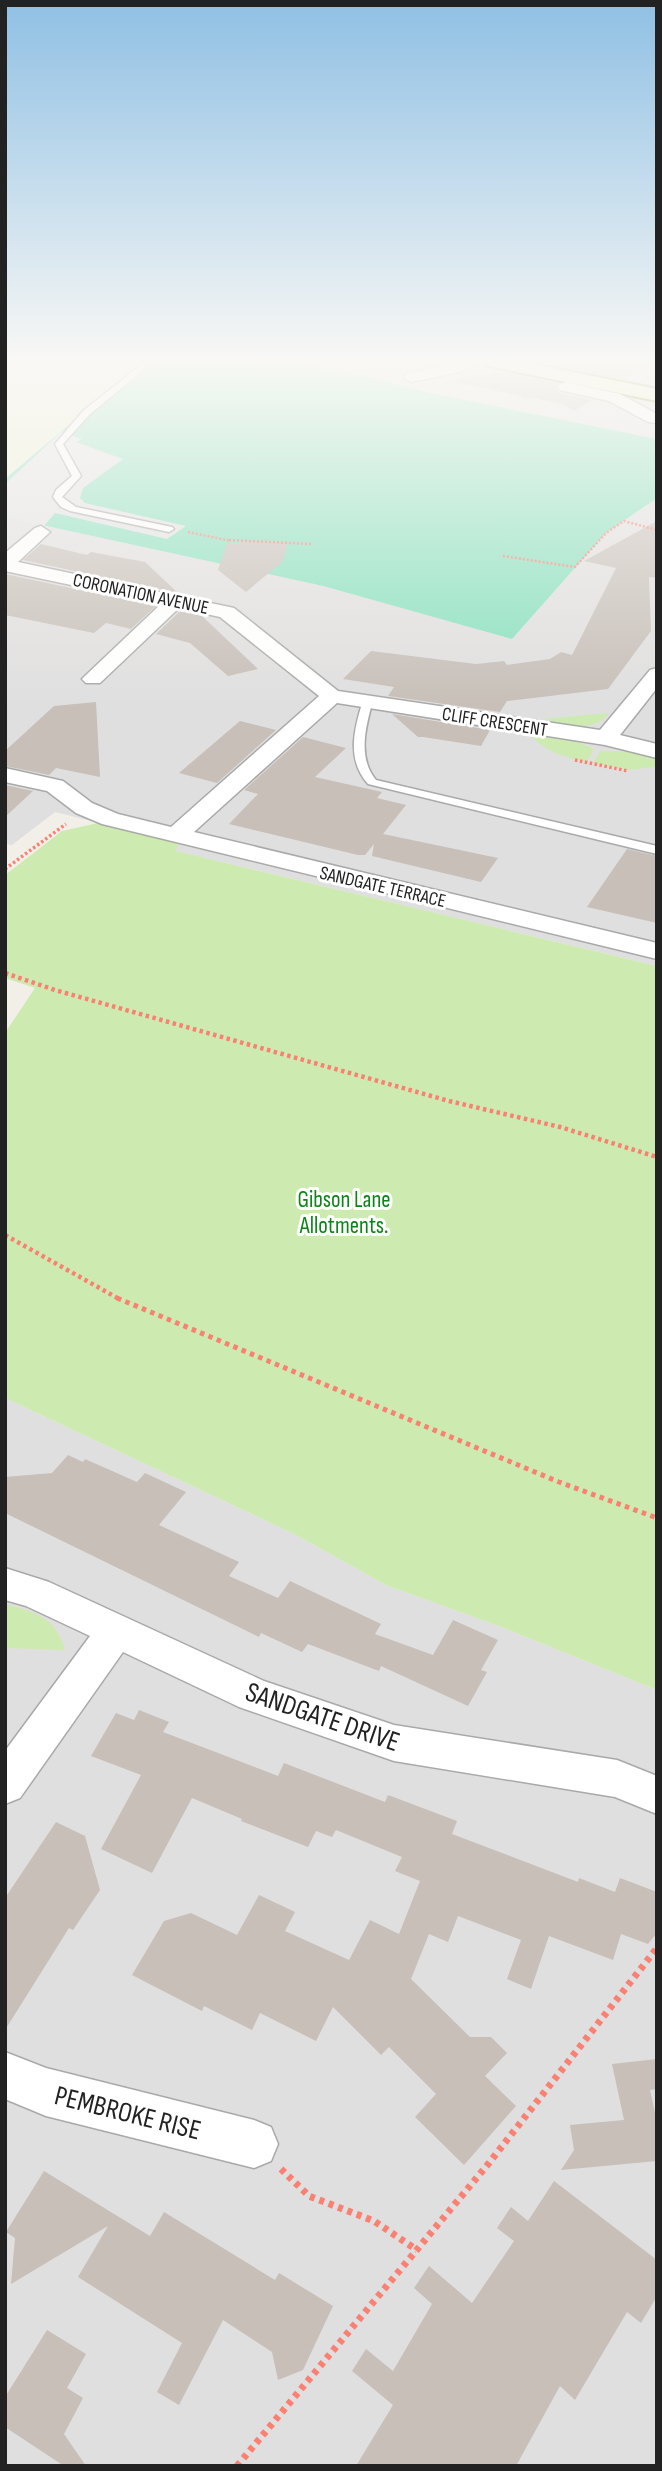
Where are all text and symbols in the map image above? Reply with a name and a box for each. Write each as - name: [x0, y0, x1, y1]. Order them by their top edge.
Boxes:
- street label: CORONATION AVENUE: [71, 569, 211, 620]
- street label: CLIFF CRESCENT: [440, 703, 549, 742]
- street label: SANDGATE TERRACE: [317, 862, 448, 913]
- park label: Gibson Lane Allotments.: [297, 1186, 391, 1240]
- street label: SANDGATE DRIVE: [241, 1676, 404, 1759]
- street label: PEMBROKE RISE: [51, 2079, 204, 2148]

